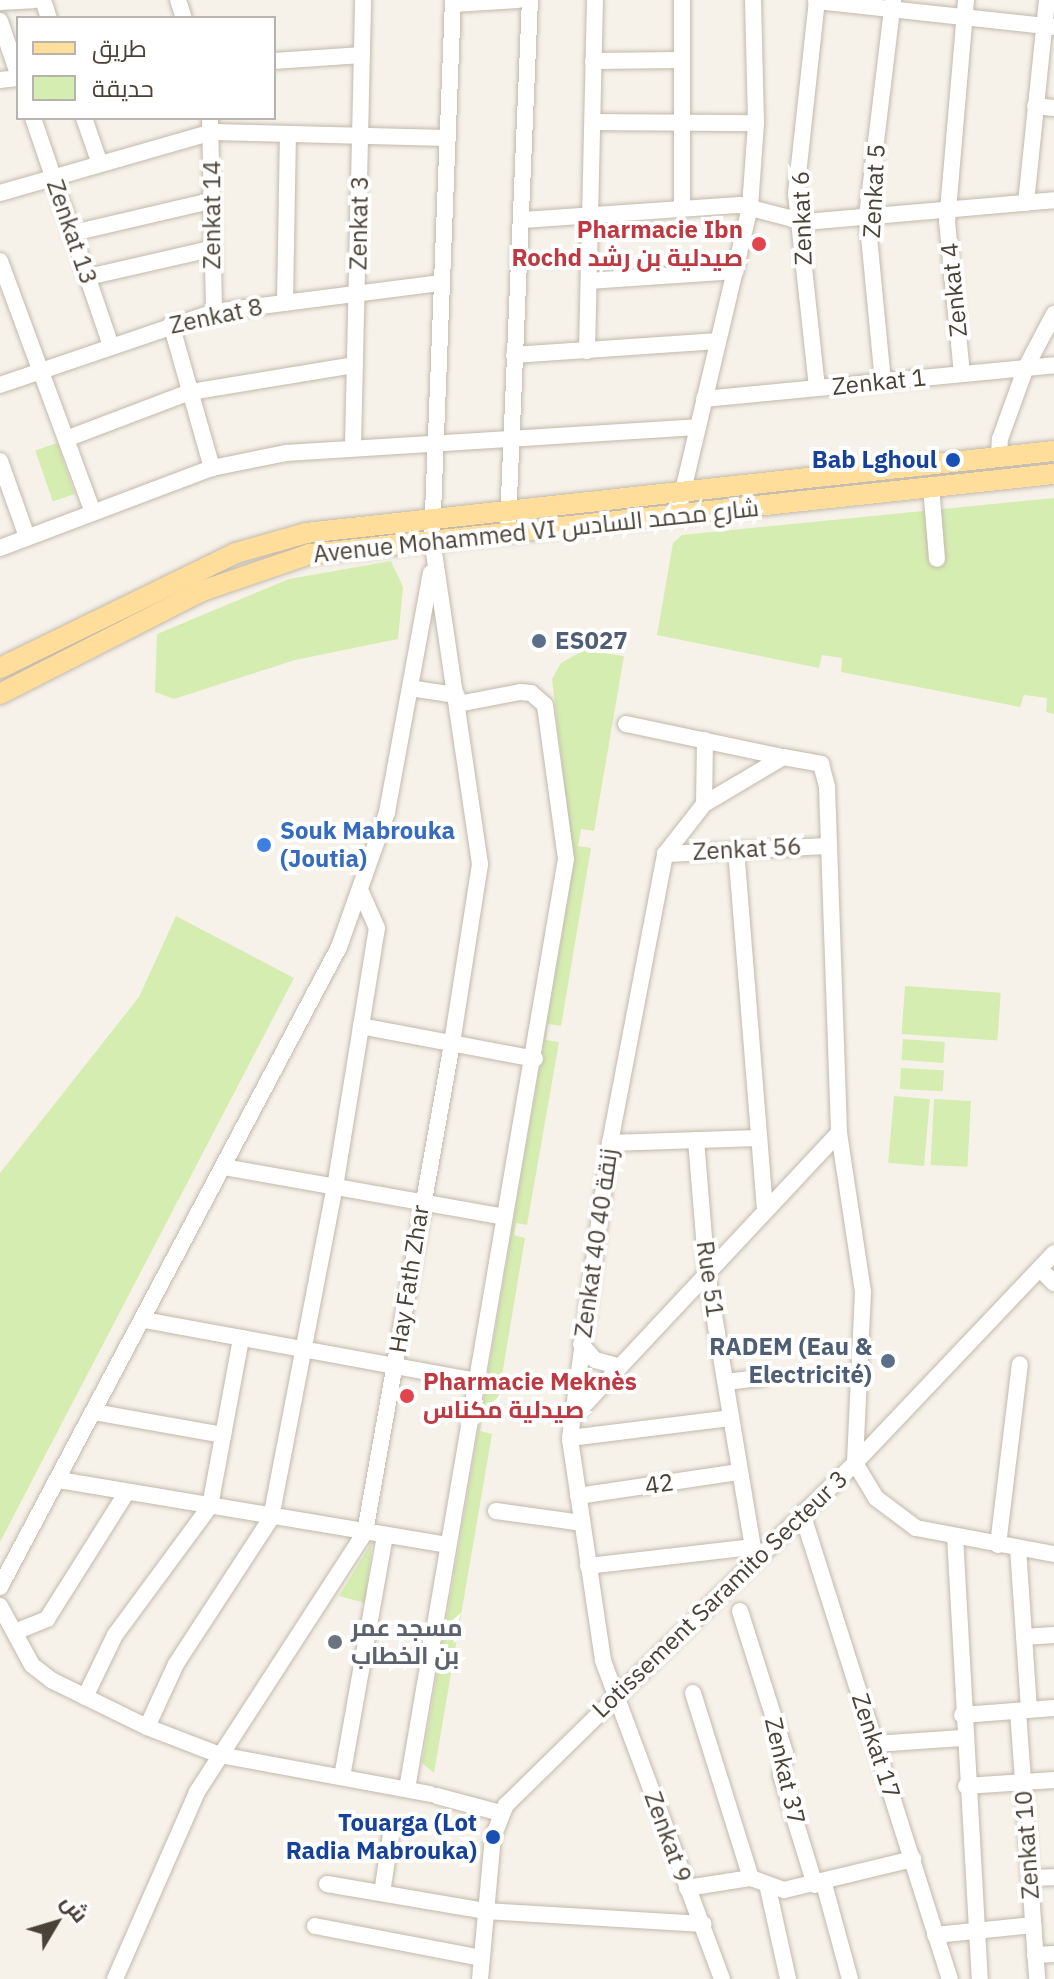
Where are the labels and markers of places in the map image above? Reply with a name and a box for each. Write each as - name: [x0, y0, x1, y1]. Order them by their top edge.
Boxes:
- place label: Pharmacie Ibn Rochd صيدلية بن رشد: [511, 216, 743, 272]
- marker: Pharmacie Ibn Rochd صيدلية بن رشد: [750, 235, 768, 253]
- place label: Bab Lghoul: [812, 446, 937, 474]
- marker: Bab Lghoul: [944, 451, 962, 469]
- place label: ES027: [555, 627, 628, 655]
- marker: ES027: [530, 632, 548, 650]
- place label: Souk Mabrouka (Joutia): [280, 817, 455, 873]
- marker: Souk Mabrouka (Joutia): [255, 836, 273, 854]
- place label: RADEM (Eau & Electricité): [709, 1333, 872, 1389]
- marker: RADEM (Eau & Electricité): [879, 1352, 897, 1370]
- place label: Pharmacie Meknès صيدلية مكناس: [423, 1368, 637, 1424]
- marker: Pharmacie Meknès صيدلية مكناس: [398, 1387, 416, 1405]
- place label: مسجد عمر بن الخطاب: [351, 1614, 463, 1670]
- marker: مسجد عمر بن الخطاب: [326, 1633, 344, 1651]
- place label: Touarga (Lot Radia Mabrouka): [286, 1809, 477, 1865]
- marker: Touarga (Lot Radia Mabrouka): [484, 1828, 502, 1846]

